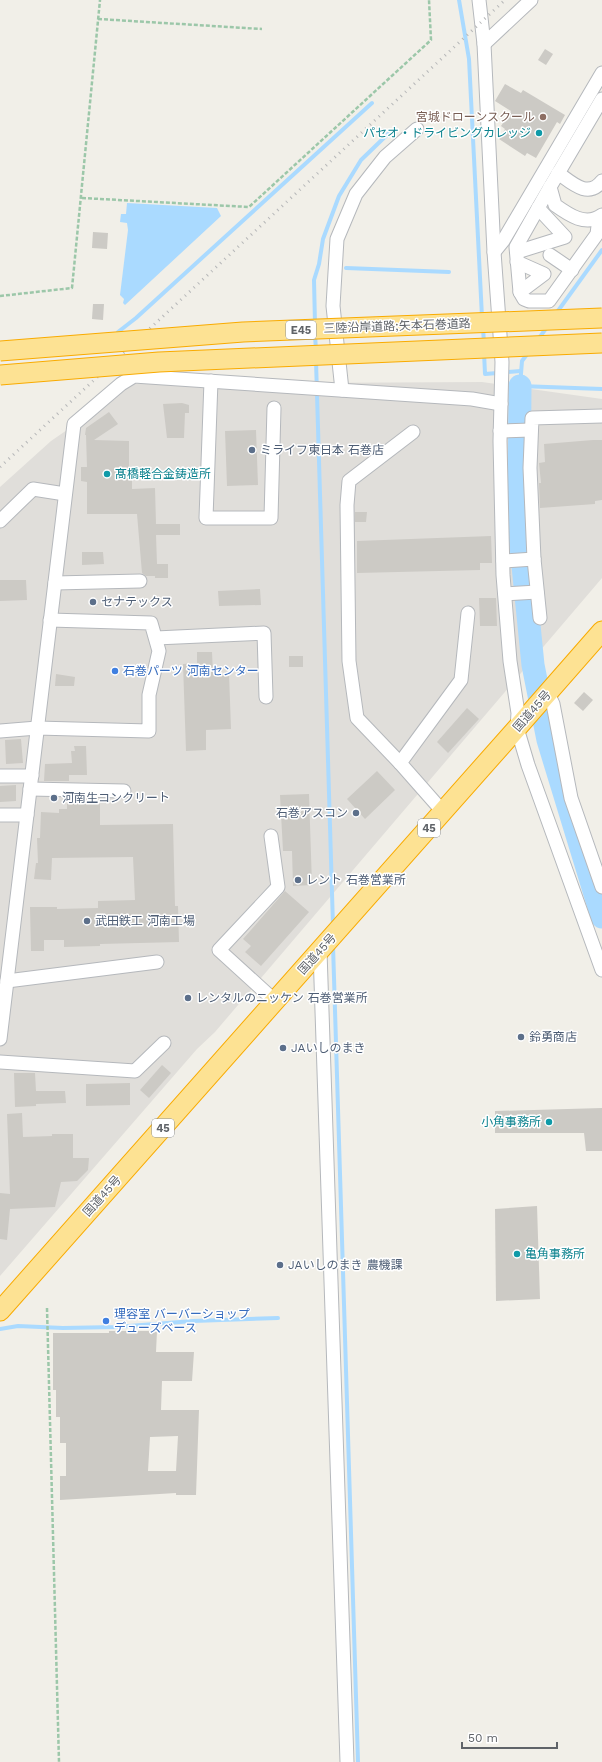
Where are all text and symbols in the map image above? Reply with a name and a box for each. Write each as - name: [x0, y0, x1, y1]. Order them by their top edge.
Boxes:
- place label: 宮城ドローンスクール: [416, 110, 535, 124]
- marker: 宮城ドローンスクール: [538, 112, 548, 122]
- place label: パセオ・ドライビングカレッジ: [363, 126, 531, 140]
- marker: パセオ・ドライビングカレッジ: [534, 128, 544, 138]
- street label: 三陸沿岸道路;矢本石巻道路: [323, 316, 471, 336]
- road number: E45: [286, 321, 316, 339]
- place label: ミライフ東日本 石巻店: [260, 443, 384, 457]
- marker: ミライフ東日本 石巻店: [247, 445, 257, 455]
- place label: 髙橋軽合金鋳造所: [115, 467, 211, 481]
- marker: 髙橋軽合金鋳造所: [102, 469, 112, 479]
- place label: セナテックス: [101, 595, 173, 609]
- marker: セナテックス: [88, 597, 98, 607]
- place label: 石巻パーツ 河南センター: [123, 664, 259, 678]
- marker: 石巻パーツ 河南センター: [110, 666, 120, 676]
- street label: 国道45号: [510, 687, 554, 735]
- place label: 河南生コンクリート: [62, 791, 170, 805]
- marker: 河南生コンクリート: [49, 793, 59, 803]
- place label: 石巻アスコン: [276, 806, 348, 820]
- marker: 石巻アスコン: [351, 808, 361, 818]
- road number: 45: [418, 819, 440, 837]
- place label: レント 石巻営業所: [306, 873, 406, 887]
- marker: レント 石巻営業所: [293, 875, 303, 885]
- place label: 武田鉄工 河南工場: [95, 914, 195, 928]
- marker: 武田鉄工 河南工場: [82, 916, 92, 926]
- street label: 国道45号: [295, 931, 339, 977]
- place label: レンタルのニッケン 石巻営業所: [196, 991, 368, 1005]
- marker: レンタルのニッケン 石巻営業所: [183, 993, 193, 1003]
- place label: 鈴勇商店: [529, 1030, 577, 1044]
- marker: 鈴勇商店: [516, 1032, 526, 1042]
- place label: JAいしのまき: [291, 1041, 365, 1055]
- marker: JAいしのまき: [278, 1043, 288, 1053]
- place label: 小角事務所: [481, 1115, 541, 1129]
- marker: 小角事務所: [544, 1117, 554, 1127]
- road number: 45: [152, 1119, 174, 1137]
- street label: 国道45号: [80, 1173, 124, 1219]
- place label: 亀角事務所: [525, 1247, 585, 1261]
- marker: 亀角事務所: [512, 1249, 522, 1259]
- place label: JAいしのまき 農機課: [288, 1258, 403, 1272]
- marker: JAいしのまき 農機課: [275, 1260, 285, 1270]
- place label: 理容室 バーバーショップ デューズベース: [114, 1307, 250, 1335]
- marker: 理容室 バーバーショップ デューズベース: [101, 1316, 111, 1326]
- scale bar: [462, 1724, 557, 1750]
- text: 50 m: [468, 1731, 498, 1745]

